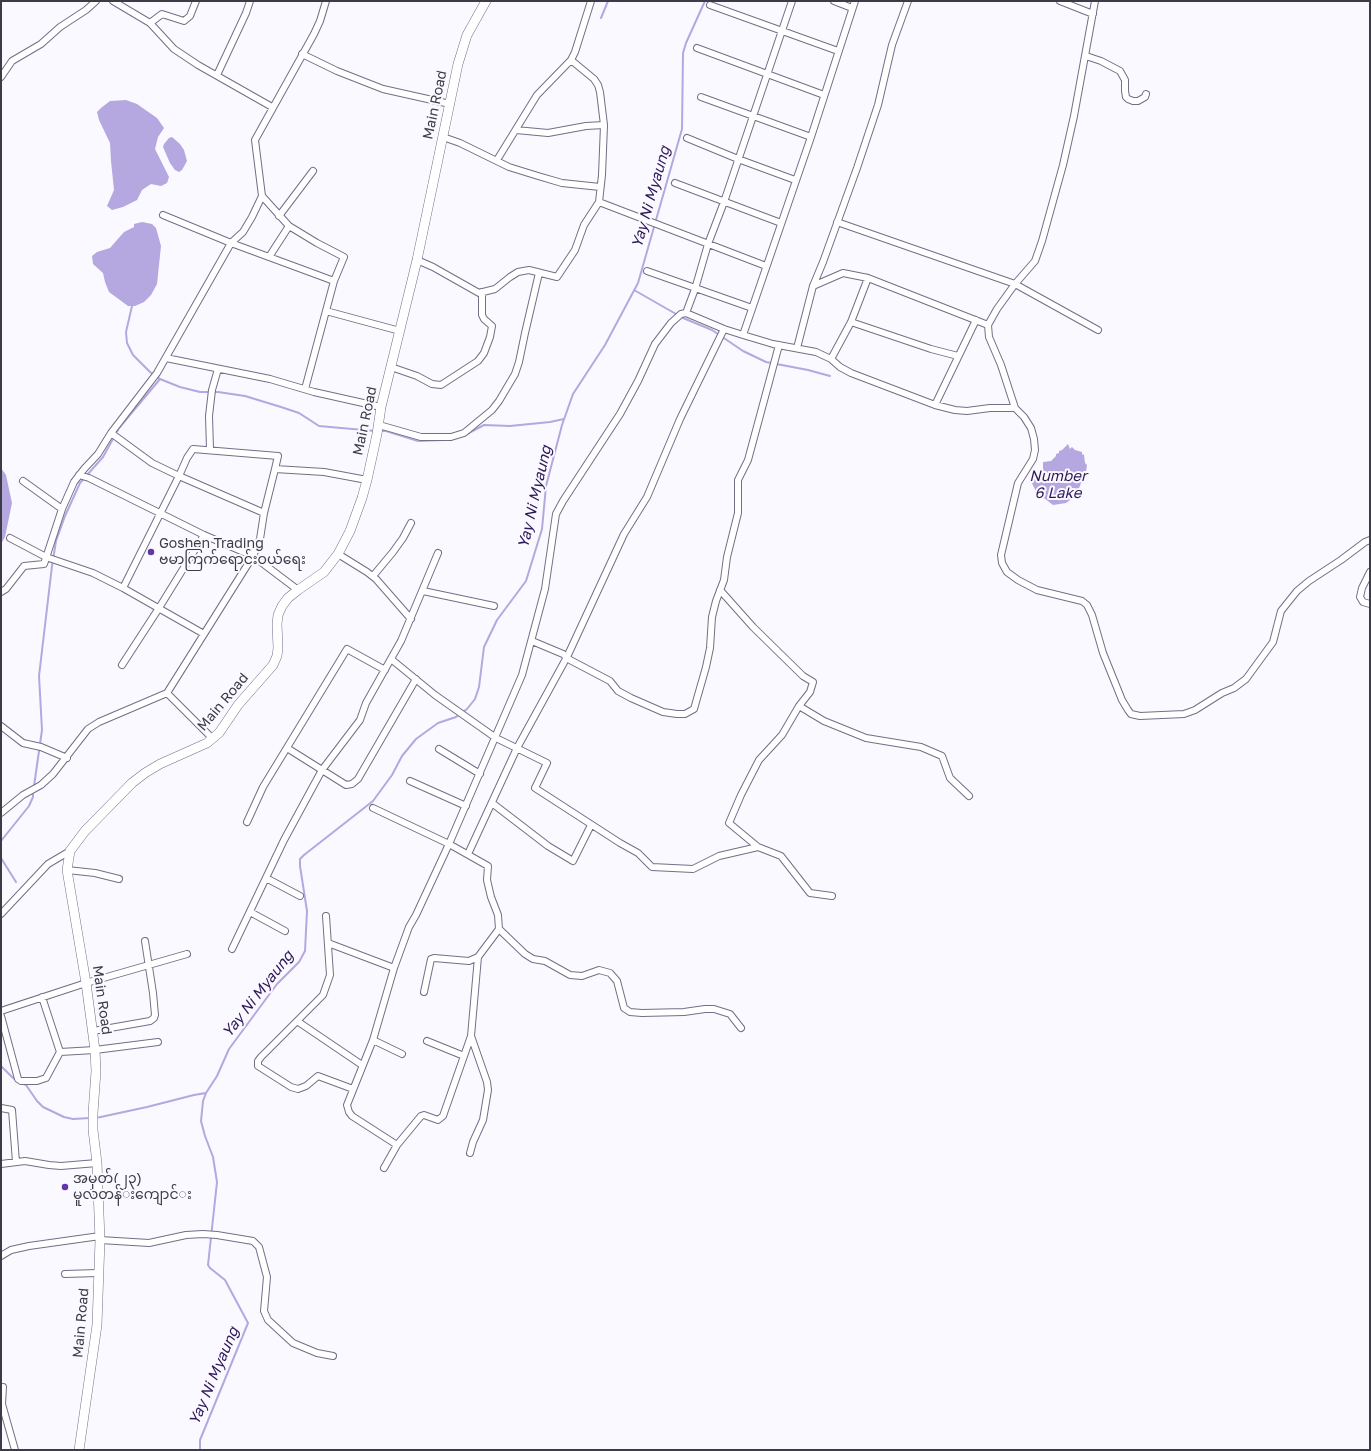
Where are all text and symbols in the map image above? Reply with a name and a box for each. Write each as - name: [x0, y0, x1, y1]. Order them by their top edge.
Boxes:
- street label: Main Road: [419, 69, 451, 141]
- water label: Yay Ni Myaung: [628, 144, 674, 250]
- street label: Main Road: [349, 385, 381, 457]
- water label: Yay Ni Myaung: [514, 444, 556, 550]
- water label: Number 6 Lake: [1029, 467, 1087, 502]
- place label: Goshen Trading ဗမာကြက်ရောင်းဝယ်ရေး: [159, 536, 306, 568]
- marker: Goshen Trading ဗမာကြက်ရောင်းဝယ်ရေး: [146, 547, 156, 557]
- street label: Main Road: [194, 670, 252, 734]
- water label: Yay Ni Myaung: [219, 947, 297, 1041]
- street label: Main Road: [89, 964, 115, 1036]
- place label: အမှတ်(၂၃) မူလတန်‌း‌ကျောင်‌း: [73, 1171, 192, 1204]
- marker: အမှတ်(၂၃) မူလတန်‌း‌ကျောင်‌း: [60, 1182, 70, 1192]
- street label: Main Road: [70, 1287, 92, 1359]
- water label: Yay Ni Myaung: [185, 1324, 243, 1428]

